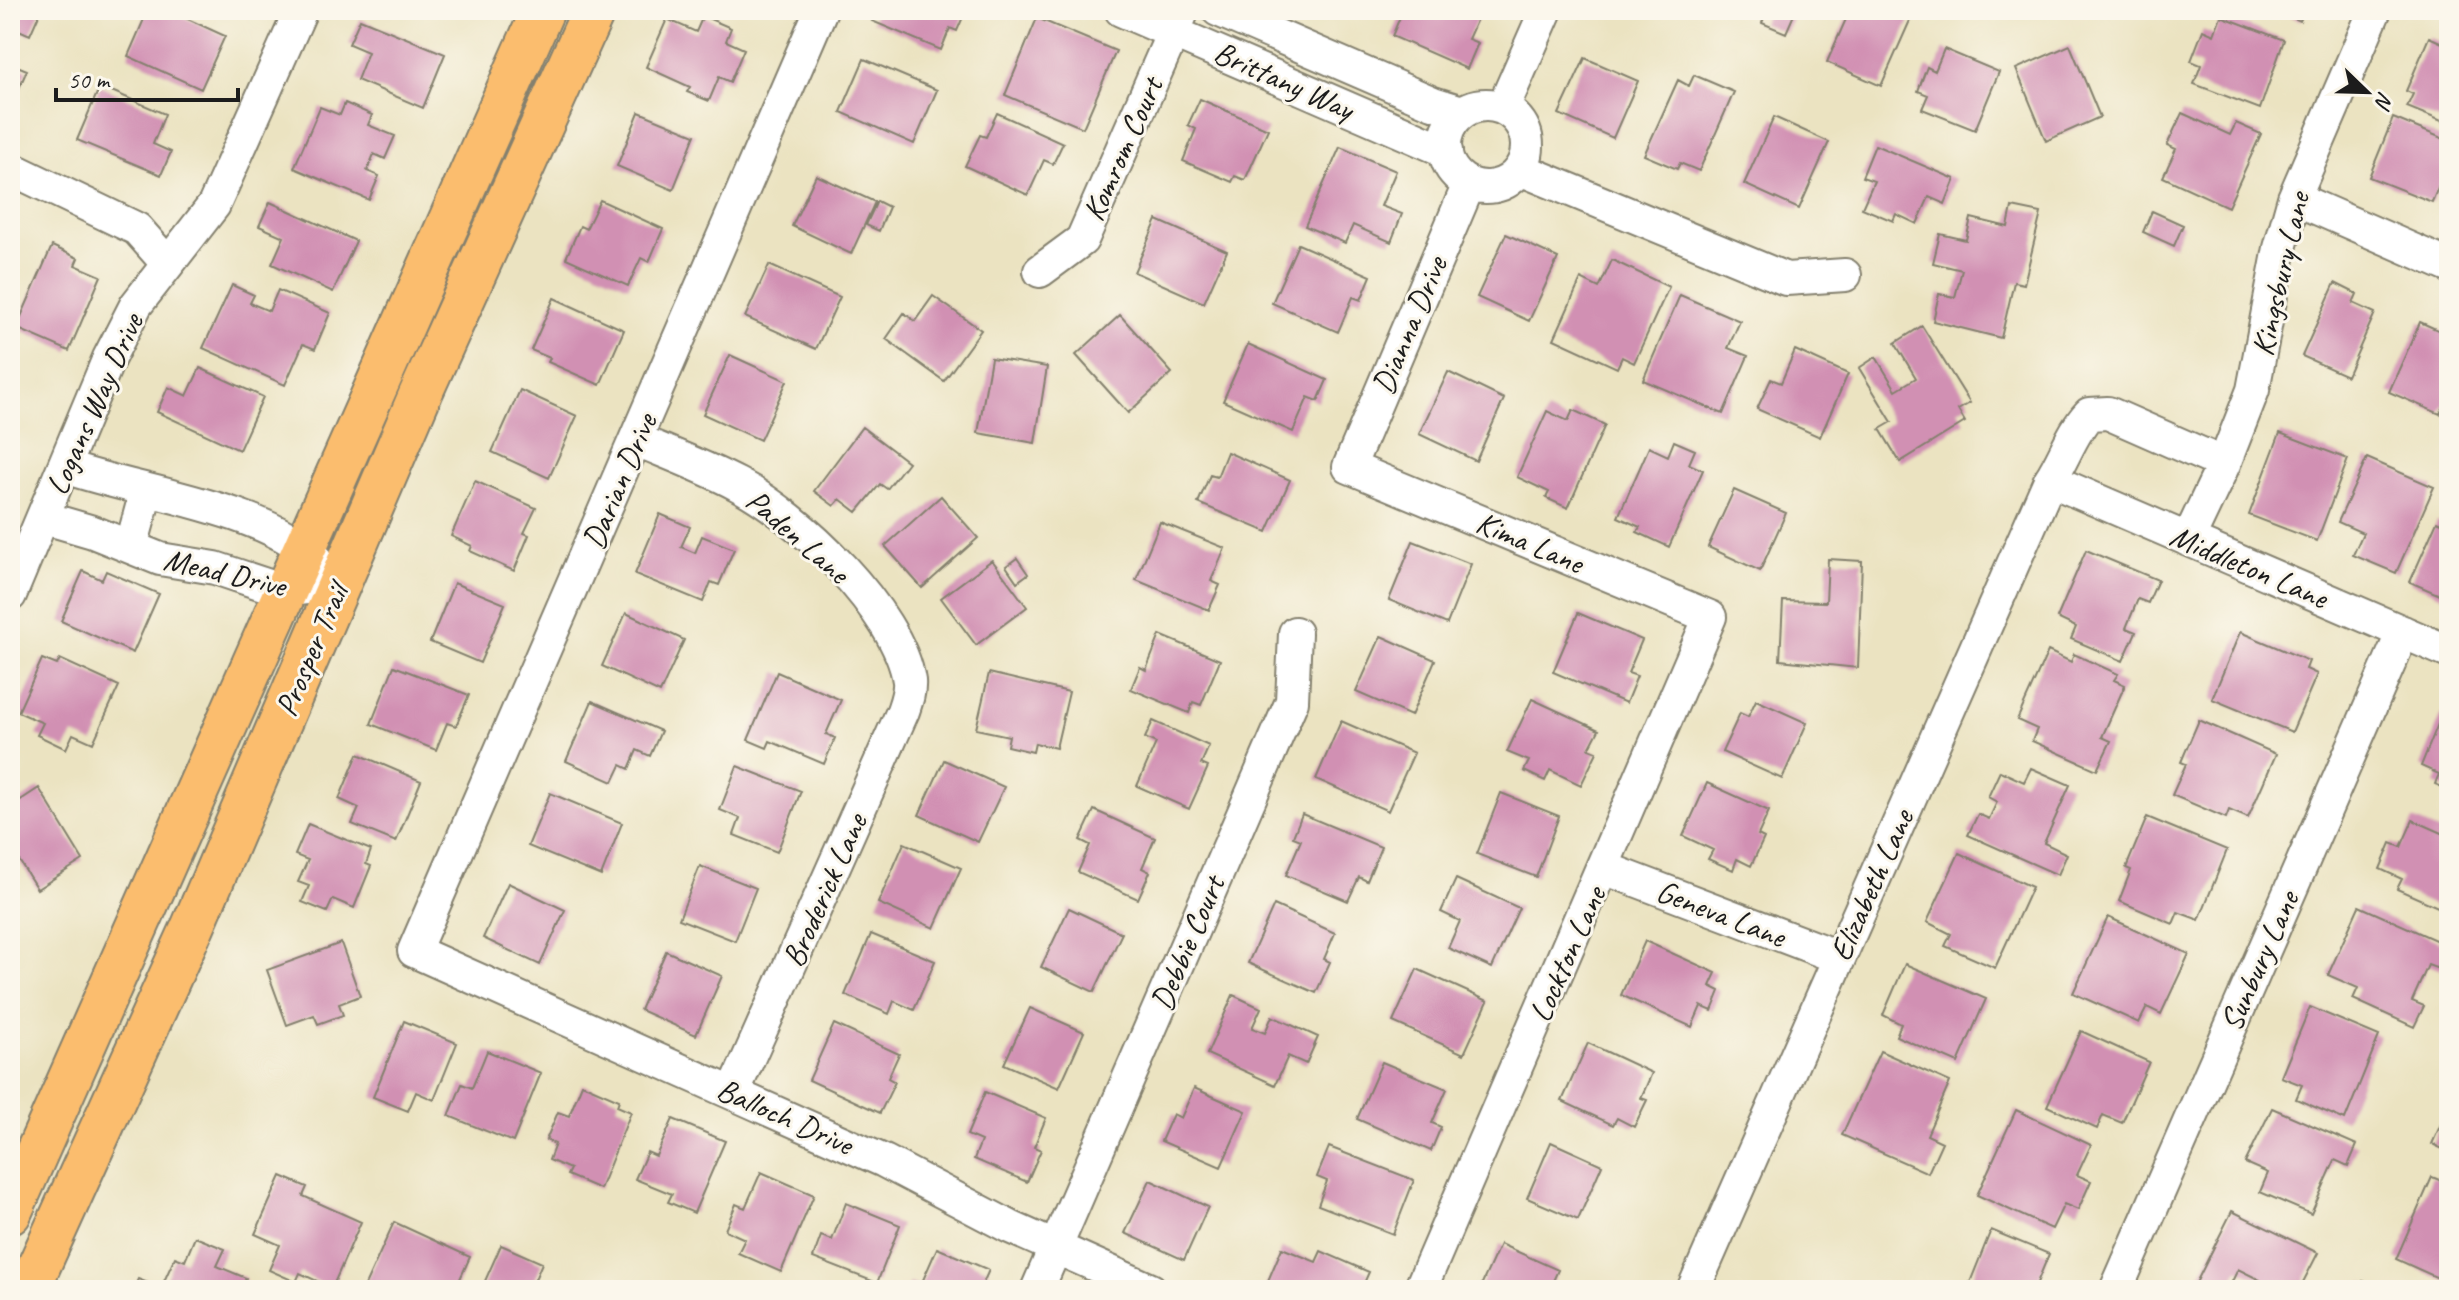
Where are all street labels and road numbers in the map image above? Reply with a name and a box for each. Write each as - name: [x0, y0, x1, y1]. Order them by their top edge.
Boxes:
- street label: Brittany Way: [1208, 32, 1363, 131]
- street label: Komrom Court: [1073, 68, 1174, 227]
- street label: Kingsbury Lane: [2242, 186, 2320, 360]
- street label: Dianna Drive: [1362, 248, 1458, 400]
- street label: Logans Way Drive: [36, 305, 154, 501]
- street label: Darian Drive: [573, 405, 667, 555]
- street label: Paden Lane: [737, 480, 860, 594]
- street label: Kima Lane: [1470, 502, 1592, 584]
- street label: Middleton Lane: [2164, 515, 2336, 619]
- street label: Mead Drive: [160, 539, 292, 607]
- street label: Prosper Trail: [265, 573, 360, 722]
- street label: Elizabeth Lane: [1820, 801, 1924, 967]
- street label: Broderick Lane: [773, 805, 877, 973]
- street label: Debbie Court: [1141, 867, 1235, 1016]
- street label: Geneva Lane: [1651, 870, 1793, 958]
- street label: Lockton Lane: [1520, 878, 1616, 1028]
- street label: Sunbury Lane: [2211, 883, 2309, 1037]
- street label: Balloch Drive: [711, 1068, 861, 1166]

